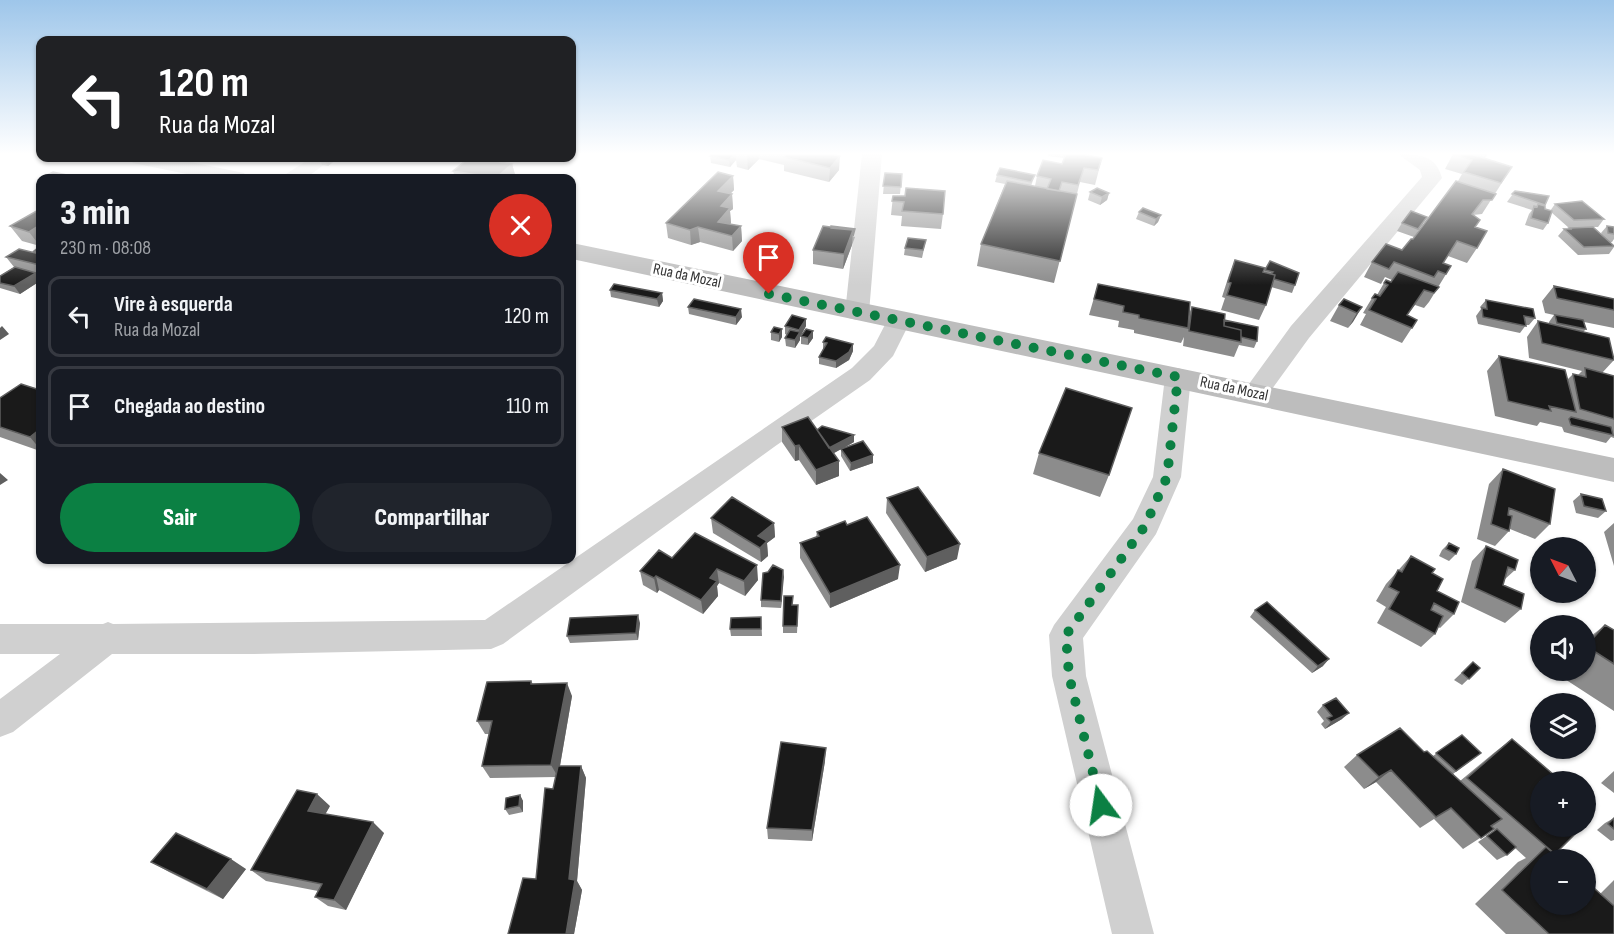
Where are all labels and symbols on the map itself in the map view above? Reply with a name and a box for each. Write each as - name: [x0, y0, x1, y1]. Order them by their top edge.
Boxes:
- pin: [743, 232, 794, 294]
- street label: Rua da Mozal: [651, 260, 723, 292]
- street label: Rua da Mozal: [1198, 373, 1270, 405]
- north arrow: [1530, 537, 1596, 603]
- position arrow: [1069, 773, 1133, 837]

